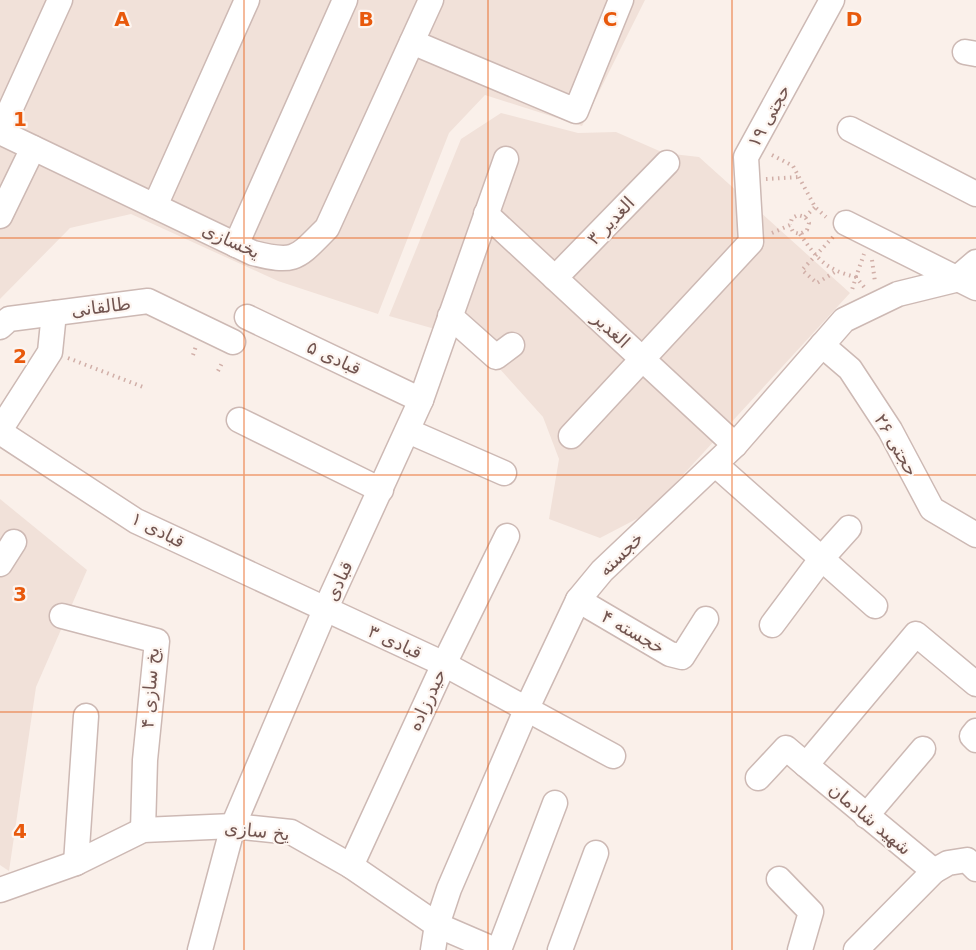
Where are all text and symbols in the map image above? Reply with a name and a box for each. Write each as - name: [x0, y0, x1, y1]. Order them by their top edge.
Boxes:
- text: A: [114, 7, 130, 31]
- text: B: [358, 7, 374, 31]
- text: C: [603, 7, 617, 31]
- text: D: [846, 7, 862, 31]
- street label: حجتی ۱۹: [743, 81, 794, 151]
- text: 1: [13, 107, 27, 131]
- street label: الغدیر ۳: [583, 192, 639, 250]
- street label: یخسازی: [199, 219, 263, 263]
- street label: طالقانی: [70, 292, 132, 321]
- street label: الغدیر: [587, 306, 634, 353]
- street label: قبادی ۵: [304, 336, 364, 379]
- text: 2: [13, 344, 27, 368]
- street label: حجتی ۲۶: [870, 410, 923, 480]
- street label: قبادی ۱: [128, 507, 188, 552]
- street label: خجسته: [594, 527, 647, 580]
- street label: قبادی: [320, 557, 357, 604]
- text: 3: [13, 582, 27, 606]
- street label: خجسته ۴: [598, 605, 668, 658]
- street label: قبادی ۳: [365, 620, 425, 663]
- street label: یخ سازی ۴: [136, 647, 164, 729]
- street label: حیدرزاده: [403, 666, 450, 734]
- street label: شهید شادمان: [824, 778, 916, 860]
- street label: یخ سازی: [223, 817, 291, 845]
- text: 4: [13, 819, 27, 843]

